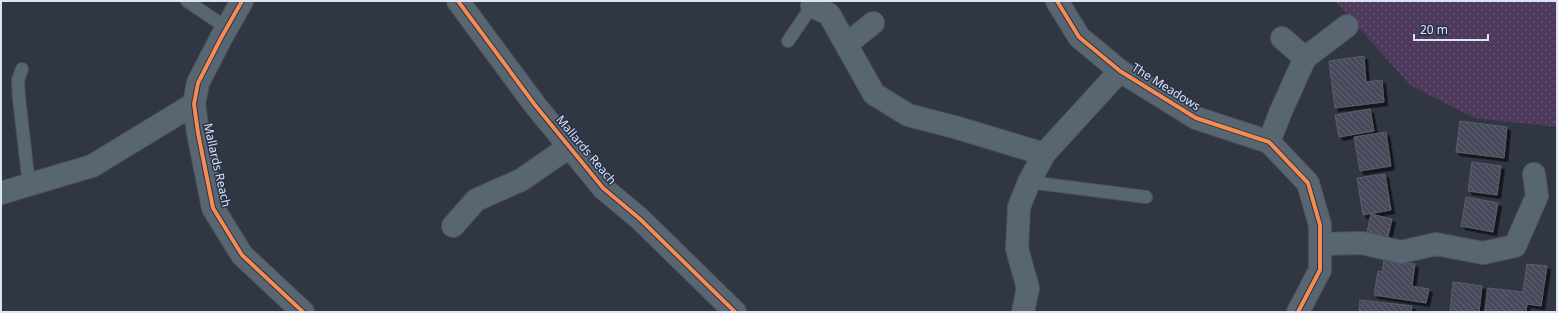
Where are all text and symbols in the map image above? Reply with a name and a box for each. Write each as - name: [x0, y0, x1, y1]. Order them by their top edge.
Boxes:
- scale bar: [1414, 16, 1488, 42]
- text: 20 m: [1420, 21, 1448, 38]
- street label: The Meadows: [1129, 59, 1204, 115]
- street label: Mallards Reach: [552, 111, 620, 188]
- street label: Mallards Reach: [200, 121, 235, 209]

